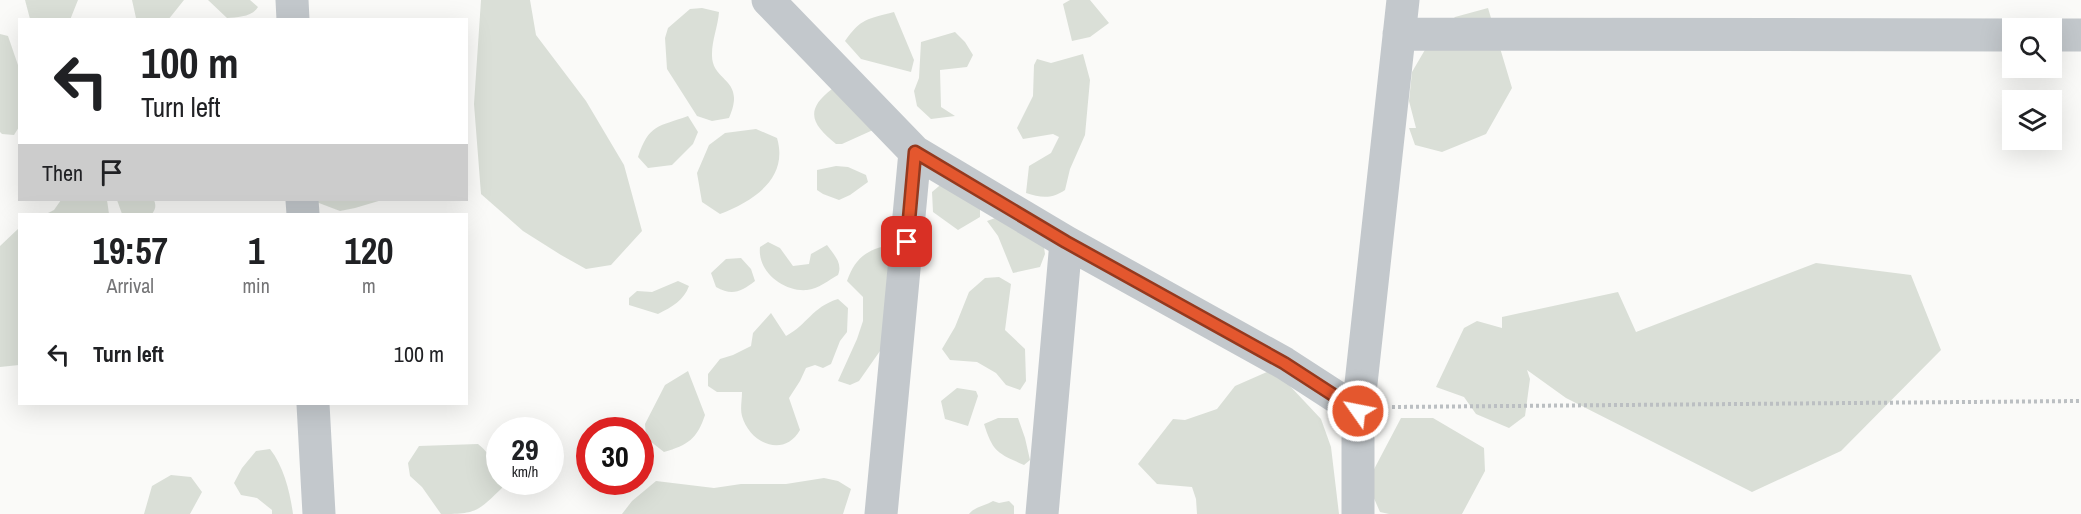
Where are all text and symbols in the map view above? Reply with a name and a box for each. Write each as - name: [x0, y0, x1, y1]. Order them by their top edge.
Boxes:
- map controls: [2002, 18, 2062, 150]
- button: search: [2002, 18, 2062, 78]
- text: 100 m: [141, 35, 239, 91]
- icon: left: [42, 42, 120, 120]
- text: Turn left: [141, 89, 220, 125]
- button: layers: [2002, 90, 2062, 150]
- icon: arrive: [95, 156, 128, 189]
- text: Then: [42, 158, 83, 188]
- pin: [881, 216, 932, 267]
- icon: arrive: [890, 225, 923, 258]
- text: 19:57: [92, 227, 168, 275]
- text: 1: [248, 227, 264, 275]
- text: 120: [344, 227, 394, 275]
- text: Arrival: [107, 272, 154, 299]
- text: min: [242, 272, 270, 299]
- text: m: [362, 272, 376, 299]
- icon: left: [42, 338, 75, 371]
- text: Turn left: [93, 339, 164, 369]
- text: 100 m: [394, 339, 444, 369]
- position arrow: [1326, 379, 1390, 443]
- speed limit sign: 30: [576, 417, 654, 495]
- text: 29: [511, 429, 539, 469]
- text: km/h: [512, 461, 538, 482]

